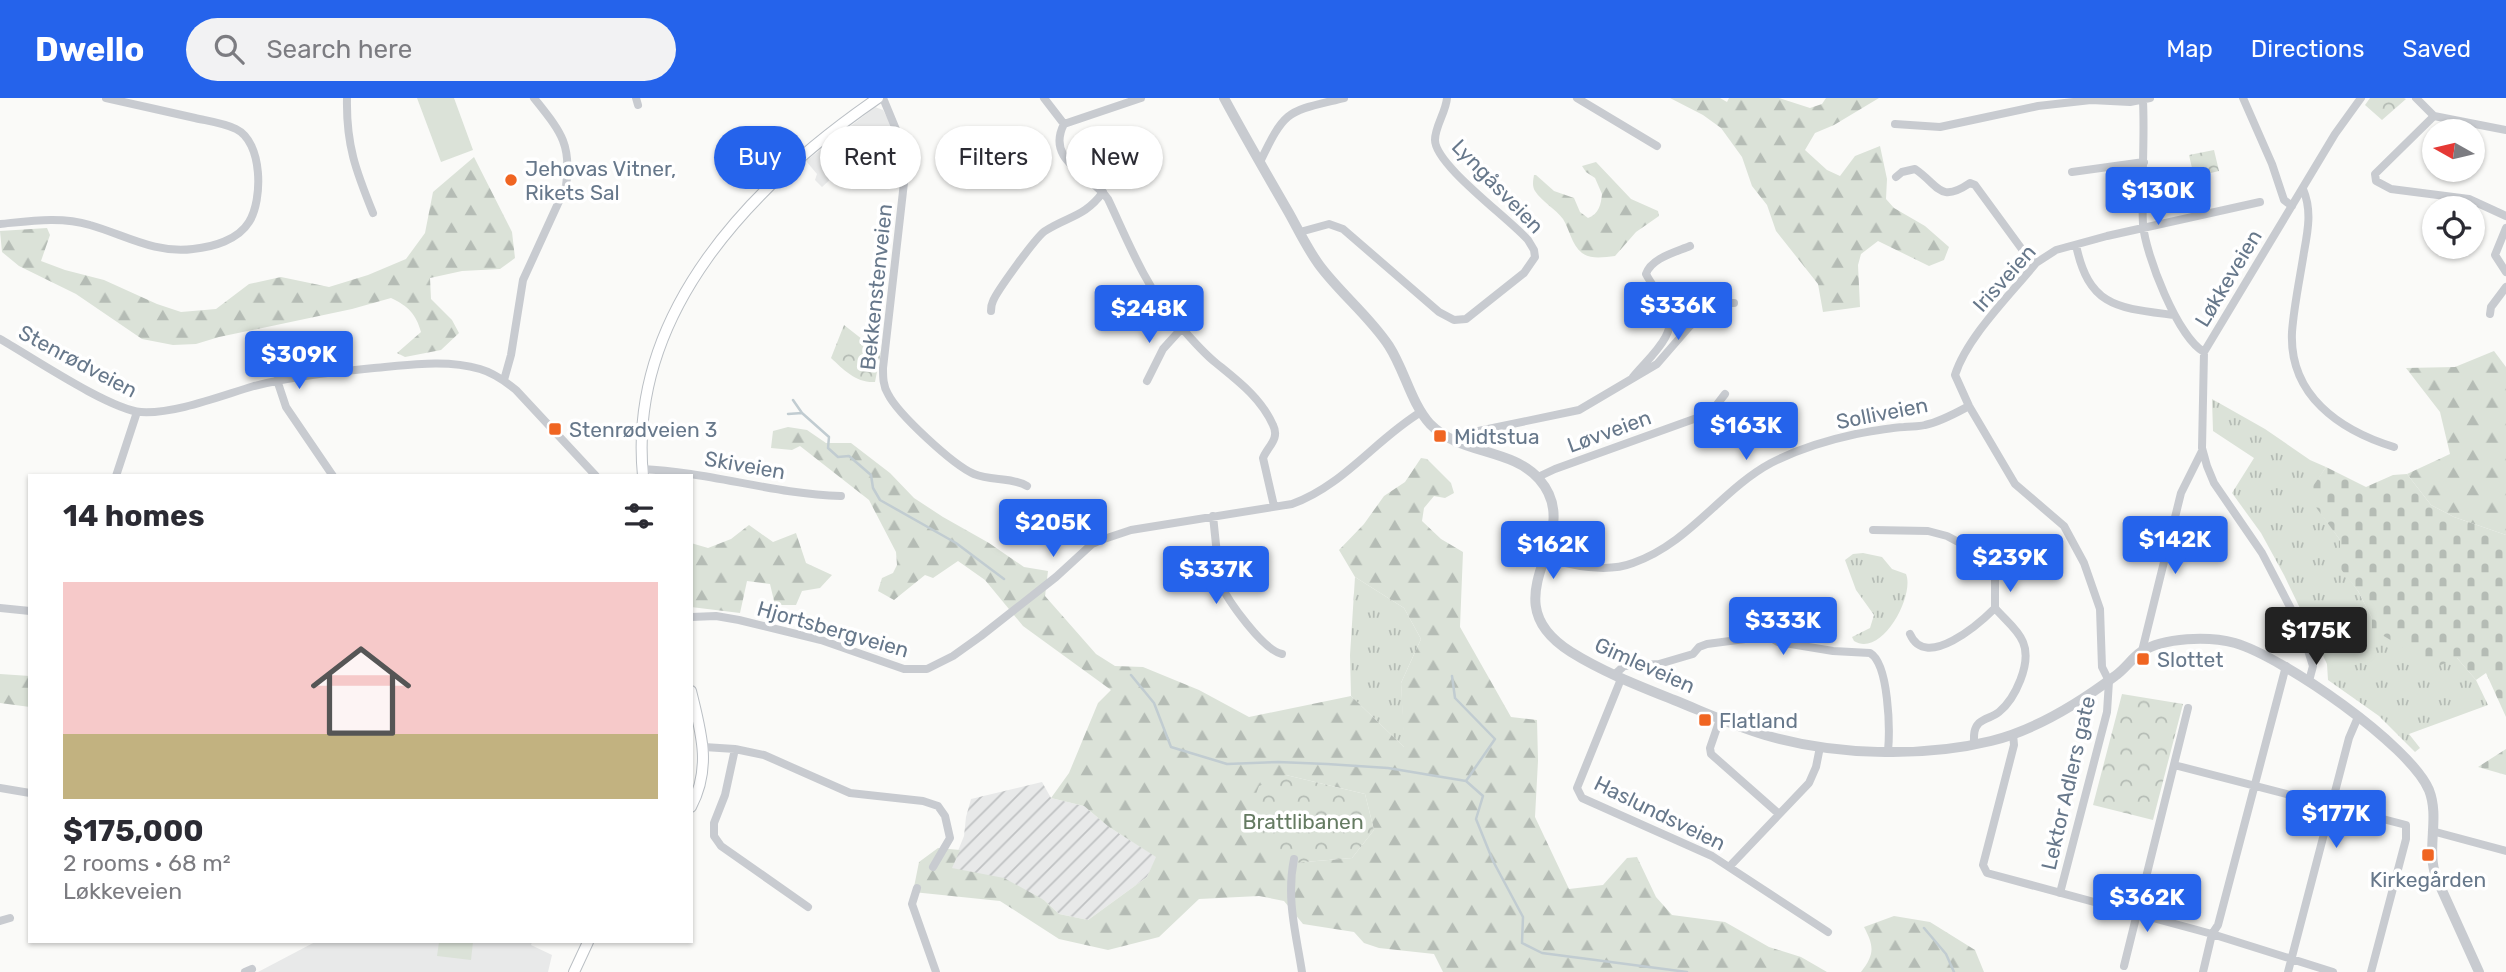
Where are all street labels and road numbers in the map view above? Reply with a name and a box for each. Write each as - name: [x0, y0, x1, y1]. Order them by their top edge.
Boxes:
- street label: Lyngåsveien: [1447, 134, 1549, 238]
- street label: Bekkenstenveien: [855, 203, 897, 371]
- street label: Løkkeveien: [2189, 225, 2267, 331]
- street label: Irisveien: [1967, 239, 2041, 317]
- street label: Stenrødveien: [14, 319, 142, 403]
- street label: Solliveien: [1834, 392, 1930, 434]
- street label: Løvveien: [1564, 404, 1654, 458]
- street label: Skiveien: [703, 446, 787, 484]
- street label: Hjortsbergveien: [754, 595, 912, 663]
- street label: Gimleveien: [1591, 632, 1699, 698]
- street label: Lektor Adlers gate: [2036, 694, 2100, 872]
- street label: Haslundsveien: [1590, 770, 1730, 856]

